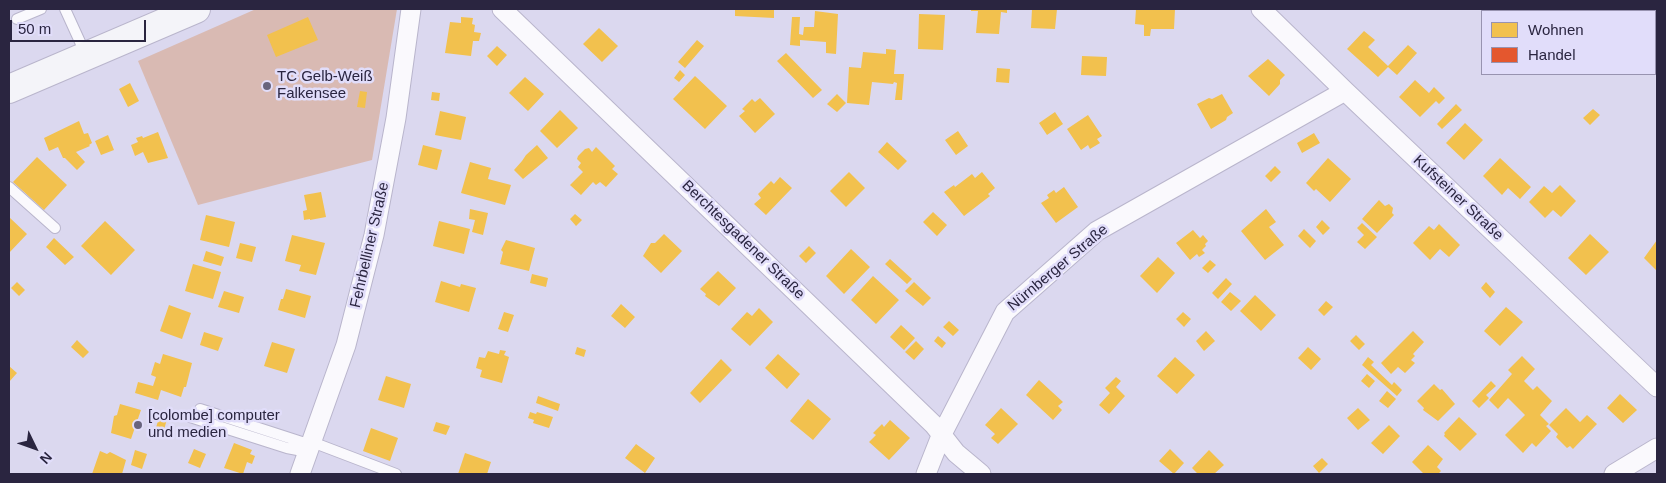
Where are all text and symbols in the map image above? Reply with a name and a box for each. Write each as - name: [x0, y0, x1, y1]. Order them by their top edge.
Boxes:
- scale bar: [12, 10, 149, 42]
- legend: [1481, 10, 1656, 75]
- text: 50 m: [18, 20, 51, 37]
- text: Wohnen: [1528, 21, 1584, 38]
- text: Handel: [1528, 46, 1576, 63]
- place label: TC Gelb-Weiß Falkensee: [277, 68, 373, 103]
- marker: TC Gelb-Weiß Falkensee: [261, 80, 273, 92]
- street label: Kufsteiner Straße: [1409, 152, 1507, 244]
- street label: Berchtesgadener Straße: [678, 177, 808, 303]
- street label: Fehrbelliner Straße: [347, 180, 393, 310]
- street label: Nürnberger Straße: [1004, 221, 1112, 315]
- place label: [colombe] computer und medien: [148, 407, 280, 442]
- marker: [colombe] computer und medien: [132, 419, 144, 431]
- north arrow: [10, 423, 60, 473]
- text: N: [37, 449, 55, 467]

